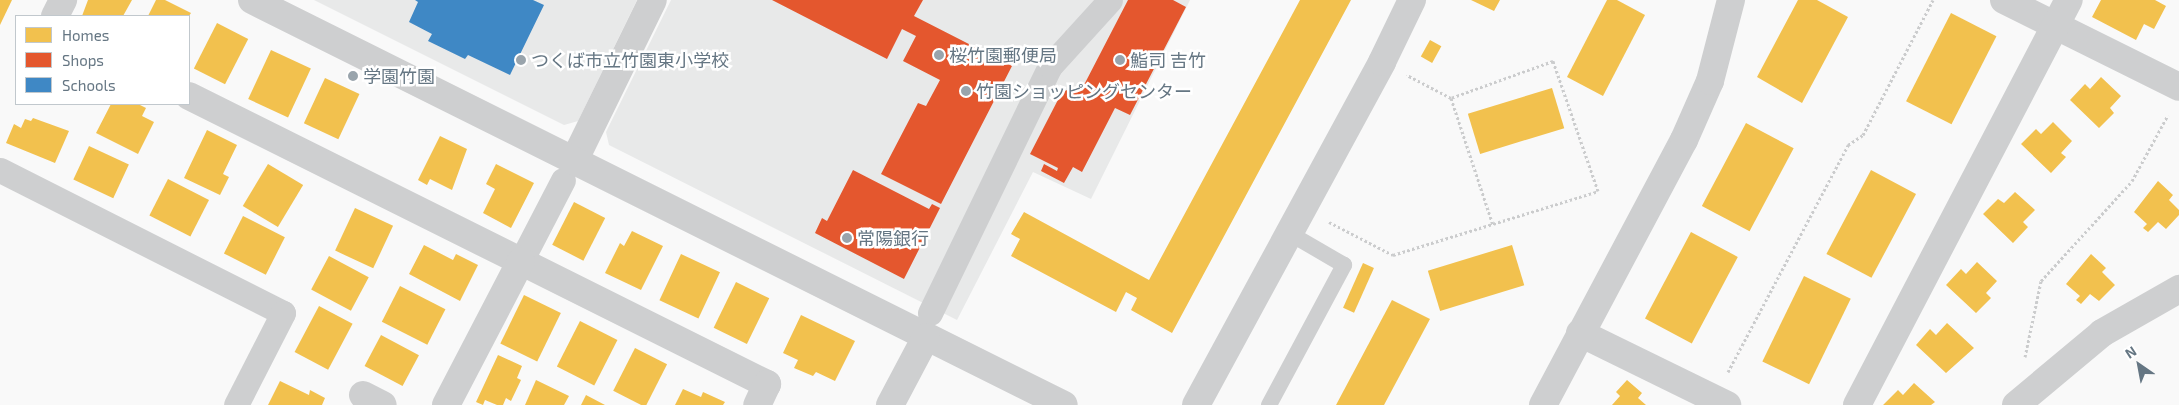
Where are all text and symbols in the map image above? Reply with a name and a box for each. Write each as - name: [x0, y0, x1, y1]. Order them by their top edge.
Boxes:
- legend: [15, 15, 190, 105]
- text: Homes: [62, 26, 109, 44]
- place label: 桜竹園郵便局: [949, 44, 1057, 66]
- place label: つくば市立竹園東小学校: [531, 49, 729, 71]
- marker: 桜竹園郵便局: [933, 49, 945, 61]
- place label: 鮨司 吉竹: [1130, 49, 1206, 71]
- text: Shops: [62, 51, 104, 69]
- marker: つくば市立竹園東小学校: [515, 54, 527, 66]
- marker: 鮨司 吉竹: [1114, 54, 1126, 66]
- place label: 学園竹園: [363, 65, 435, 87]
- marker: 学園竹園: [347, 70, 359, 82]
- text: Schools: [62, 76, 116, 94]
- place label: 竹園ショッピングセンター: [976, 80, 1192, 102]
- marker: 竹園ショッピングセンター: [960, 85, 972, 97]
- place label: 常陽銀行: [857, 227, 929, 249]
- marker: 常陽銀行: [841, 232, 853, 244]
- north arrow: [2114, 340, 2164, 390]
- text: N: [2122, 342, 2139, 362]

